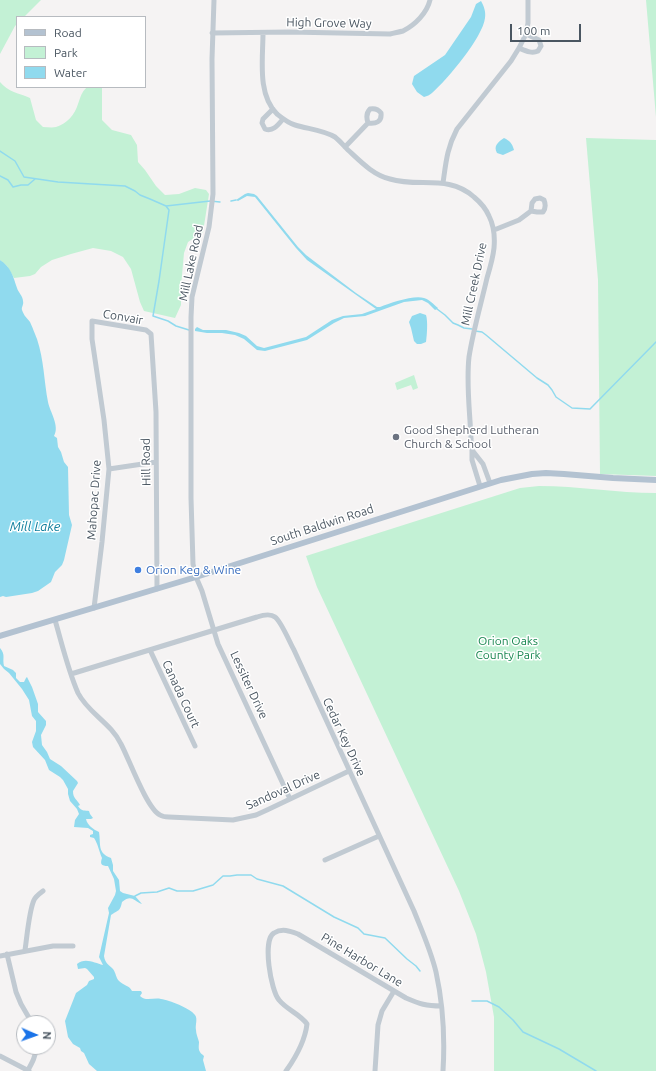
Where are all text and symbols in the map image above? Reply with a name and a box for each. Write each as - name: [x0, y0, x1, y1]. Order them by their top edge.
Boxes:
- street label: High Grove Way: [286, 15, 372, 31]
- legend: [16, 16, 146, 88]
- scale bar: [512, 16, 583, 42]
- text: 100 m: [517, 24, 550, 37]
- text: Road: [54, 26, 82, 39]
- text: Park: [54, 46, 78, 59]
- text: Water: [54, 66, 87, 79]
- street label: Mill Lake Road: [176, 224, 206, 302]
- street label: Mill Creek Drive: [458, 241, 490, 327]
- street label: Convair: [102, 306, 144, 328]
- place label: Good Shepherd Lutheran Church & School: [404, 423, 539, 451]
- marker: Good Shepherd Lutheran Church & School: [391, 432, 401, 442]
- street label: Hill Road: [138, 438, 154, 486]
- street label: Mahopac Drive: [84, 459, 104, 541]
- street label: South Baldwin Road: [268, 501, 376, 549]
- water label: Mill Lake: [10, 519, 60, 535]
- place label: Orion Keg & Wine: [146, 563, 241, 577]
- marker: Orion Keg & Wine: [133, 565, 143, 575]
- park label: Orion Oaks County Park: [475, 634, 541, 662]
- street label: Lessiter Drive: [227, 649, 271, 721]
- street label: Canada Court: [159, 658, 203, 730]
- street label: Cedar Key Drive: [319, 695, 369, 779]
- street label: Sandoval Drive: [244, 767, 322, 813]
- street label: Pine Harbor Lane: [319, 930, 405, 990]
- north arrow: [16, 1015, 56, 1055]
- text: N: [41, 1031, 53, 1040]

